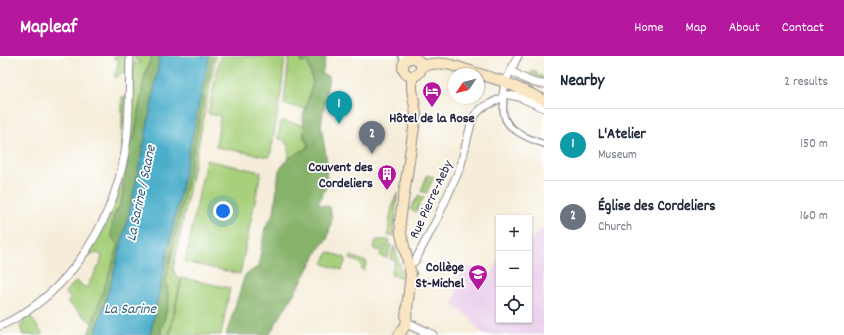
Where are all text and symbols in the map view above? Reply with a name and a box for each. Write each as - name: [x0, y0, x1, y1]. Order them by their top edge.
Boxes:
- text: Mapleaf: [20, 15, 77, 42]
- text: Home: [634, 18, 663, 38]
- text: Map: [685, 18, 707, 38]
- text: About: [729, 18, 760, 38]
- text: Contact: [782, 18, 824, 38]
- north arrow: [448, 68, 484, 104]
- text: Nearby: [560, 70, 604, 94]
- text: 2 results: [784, 73, 828, 92]
- hotel icon: Hôtel de la Rose: [421, 80, 443, 108]
- pin: 1: [326, 91, 352, 124]
- place label: Hôtel de la Rose: [389, 109, 475, 129]
- pin: 2: [359, 121, 385, 154]
- text: L'Atelier: [598, 124, 646, 146]
- text: 1: [572, 135, 574, 154]
- text: 150 m: [800, 135, 828, 154]
- water label: La Sarine / Saane: [121, 142, 163, 243]
- text: Museum: [598, 146, 637, 165]
- street label: Rue Pierre-Aeby: [405, 157, 459, 242]
- place label: Couvent des Cordeliers: [308, 158, 373, 194]
- building icon: Couvent des Cordeliers: [376, 163, 398, 191]
- text: Église des Cordeliers: [598, 196, 716, 218]
- your location: [213, 201, 233, 221]
- text: 2: [570, 207, 576, 226]
- text: 160 m: [800, 207, 828, 226]
- map controls: [496, 215, 532, 323]
- button: +: [496, 215, 532, 251]
- text: Church: [598, 218, 632, 237]
- button: −: [496, 251, 532, 287]
- place label: Collège St-Michel: [416, 258, 465, 294]
- school or university icon: Collège St-Michel: [467, 263, 489, 291]
- button: locate: [496, 287, 532, 323]
- water label: La Sarine: [104, 299, 157, 321]

